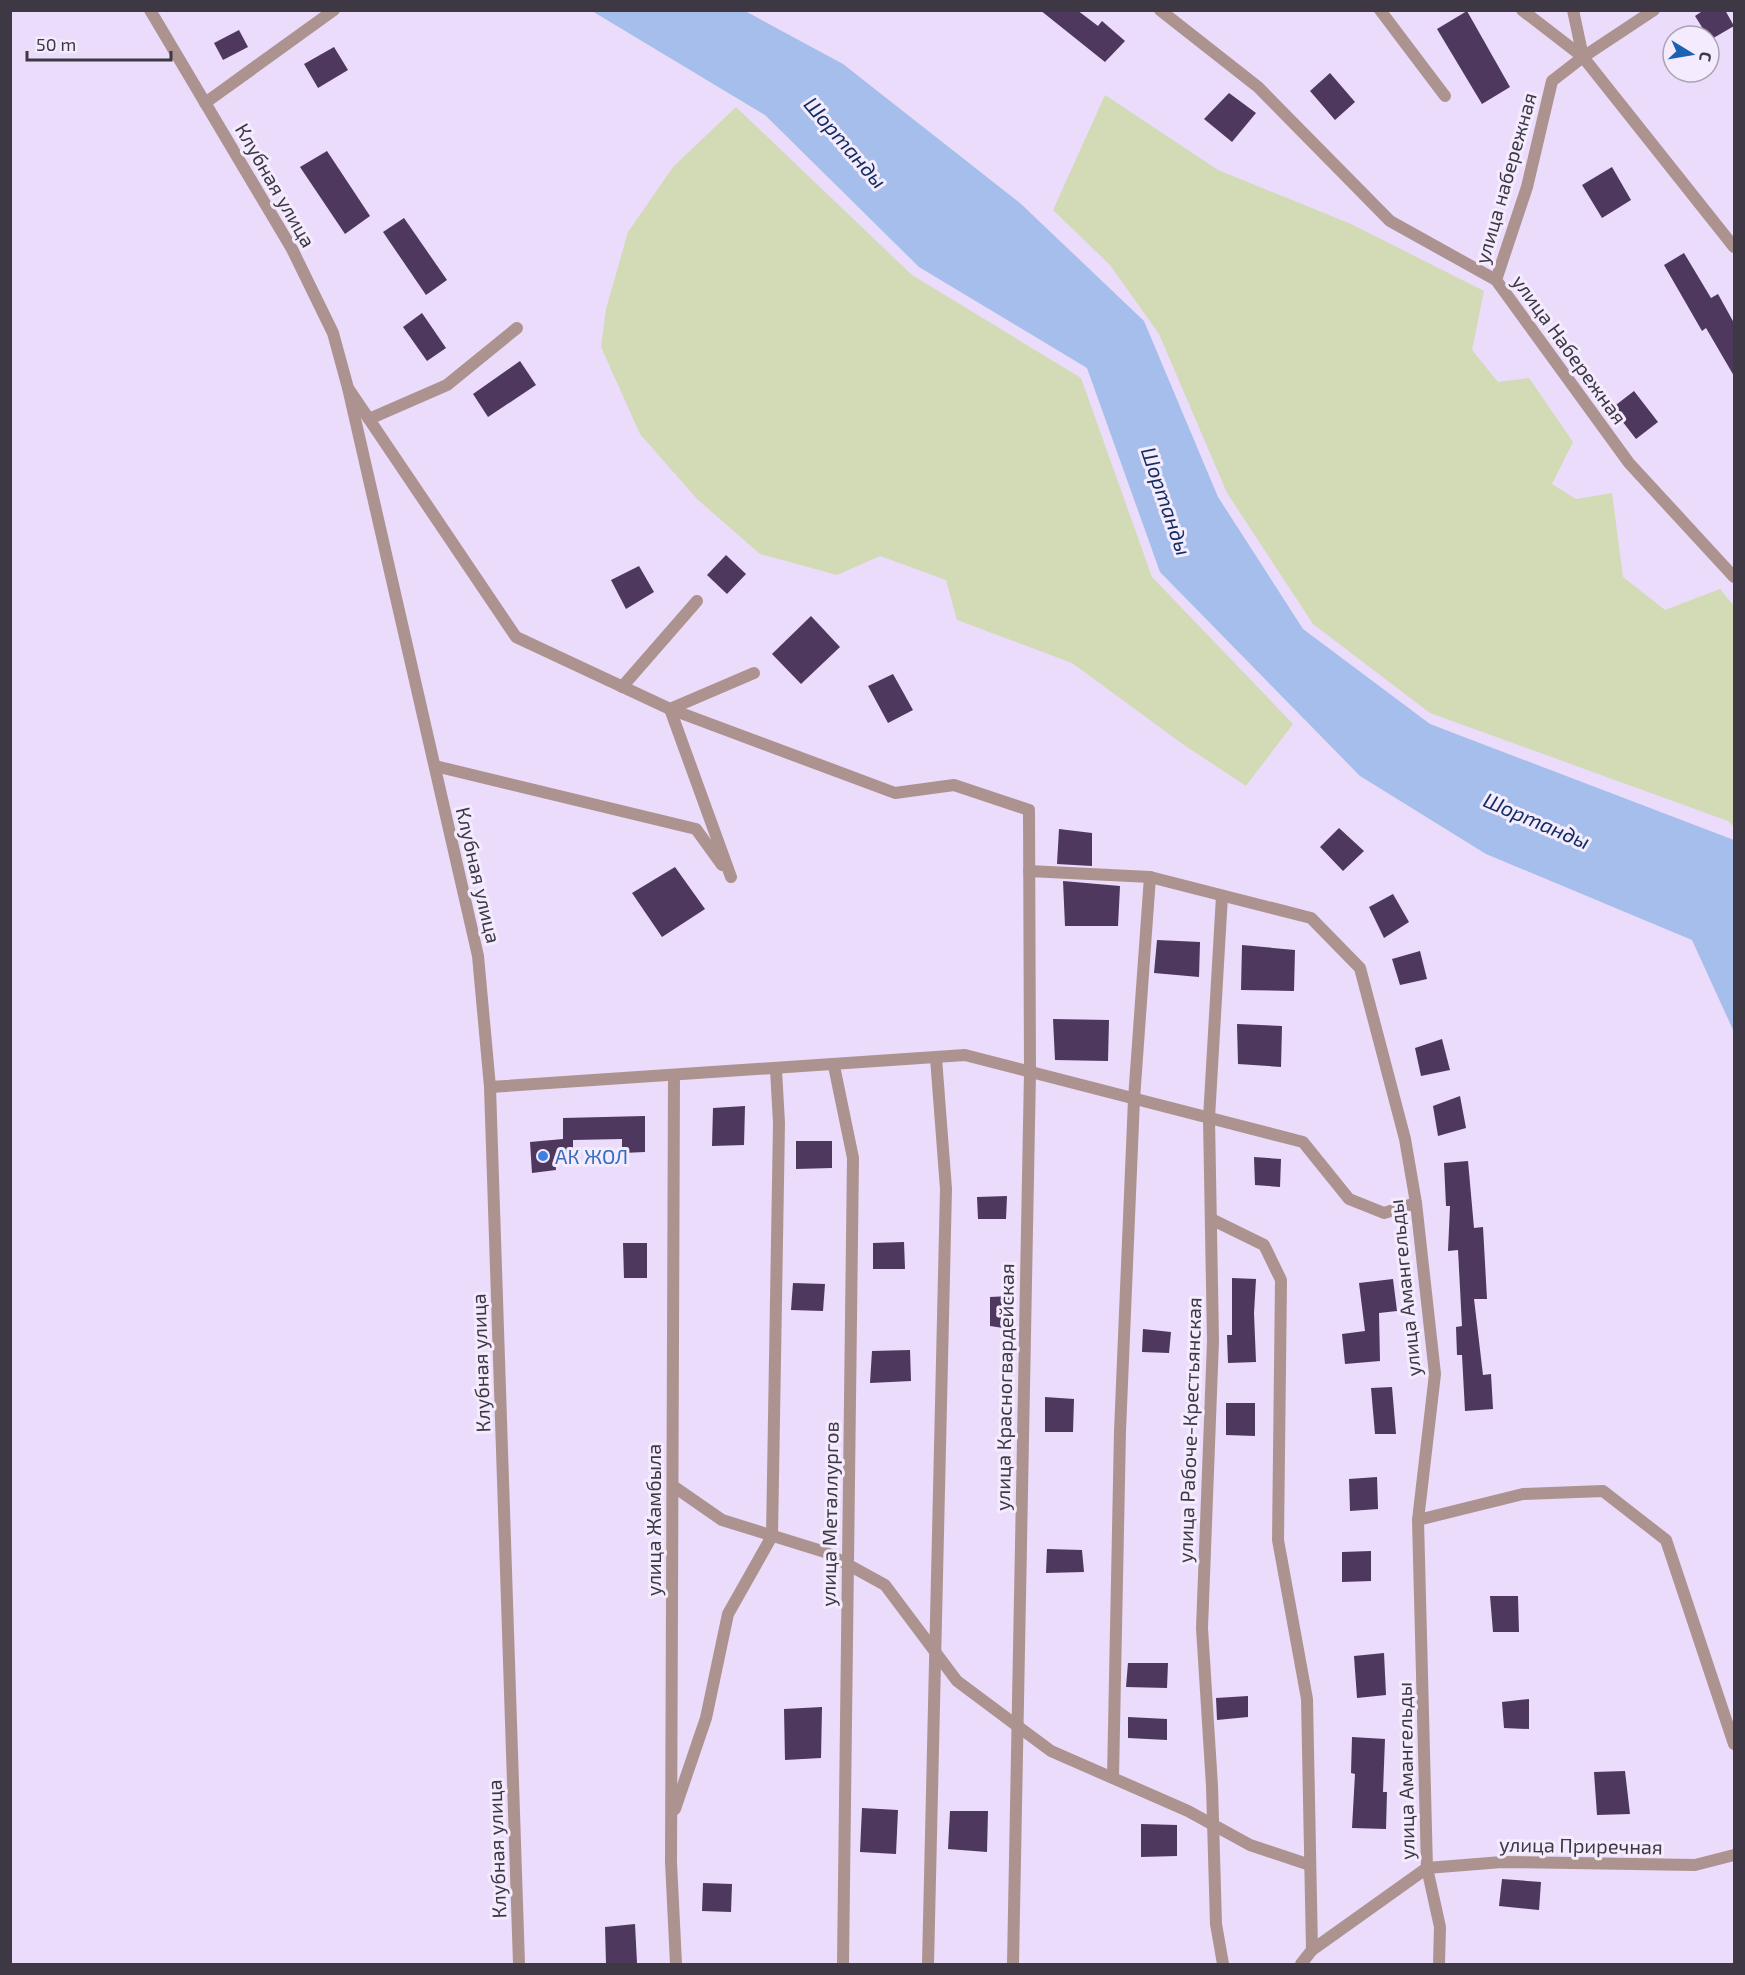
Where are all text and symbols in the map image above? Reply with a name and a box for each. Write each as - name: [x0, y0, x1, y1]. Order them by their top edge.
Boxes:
- scale bar: [27, 24, 171, 62]
- north arrow: [1661, 24, 1721, 84]
- text: 50 m: [36, 33, 76, 55]
- text: С: [1696, 51, 1716, 63]
- street label: улица набережная: [1469, 90, 1542, 267]
- water label: Шортанды: [799, 91, 893, 193]
- street label: Клубная улица: [230, 119, 321, 252]
- street label: улица Набережная: [1507, 270, 1632, 429]
- water label: Шортанды: [1137, 443, 1197, 559]
- water label: Шортанды: [1480, 786, 1594, 854]
- street label: Клубная улица: [451, 804, 506, 946]
- place label: АК ЖОЛ: [555, 1144, 628, 1168]
- marker: АК ЖОЛ: [536, 1149, 550, 1163]
- street label: улица Амангельды: [1383, 1198, 1426, 1378]
- street label: улица Красногвардейская: [990, 1263, 1019, 1511]
- street label: Клубная улица: [466, 1293, 495, 1433]
- street label: улица Рабоче-Крестьянская: [1172, 1297, 1207, 1563]
- street label: улица Металлургов: [815, 1421, 844, 1607]
- street label: улица Жамбыла: [641, 1444, 666, 1596]
- street label: улица Амангельды: [1391, 1682, 1420, 1860]
- street label: Клубная улица: [482, 1779, 511, 1919]
- street label: улица Приречная: [1499, 1832, 1663, 1859]

